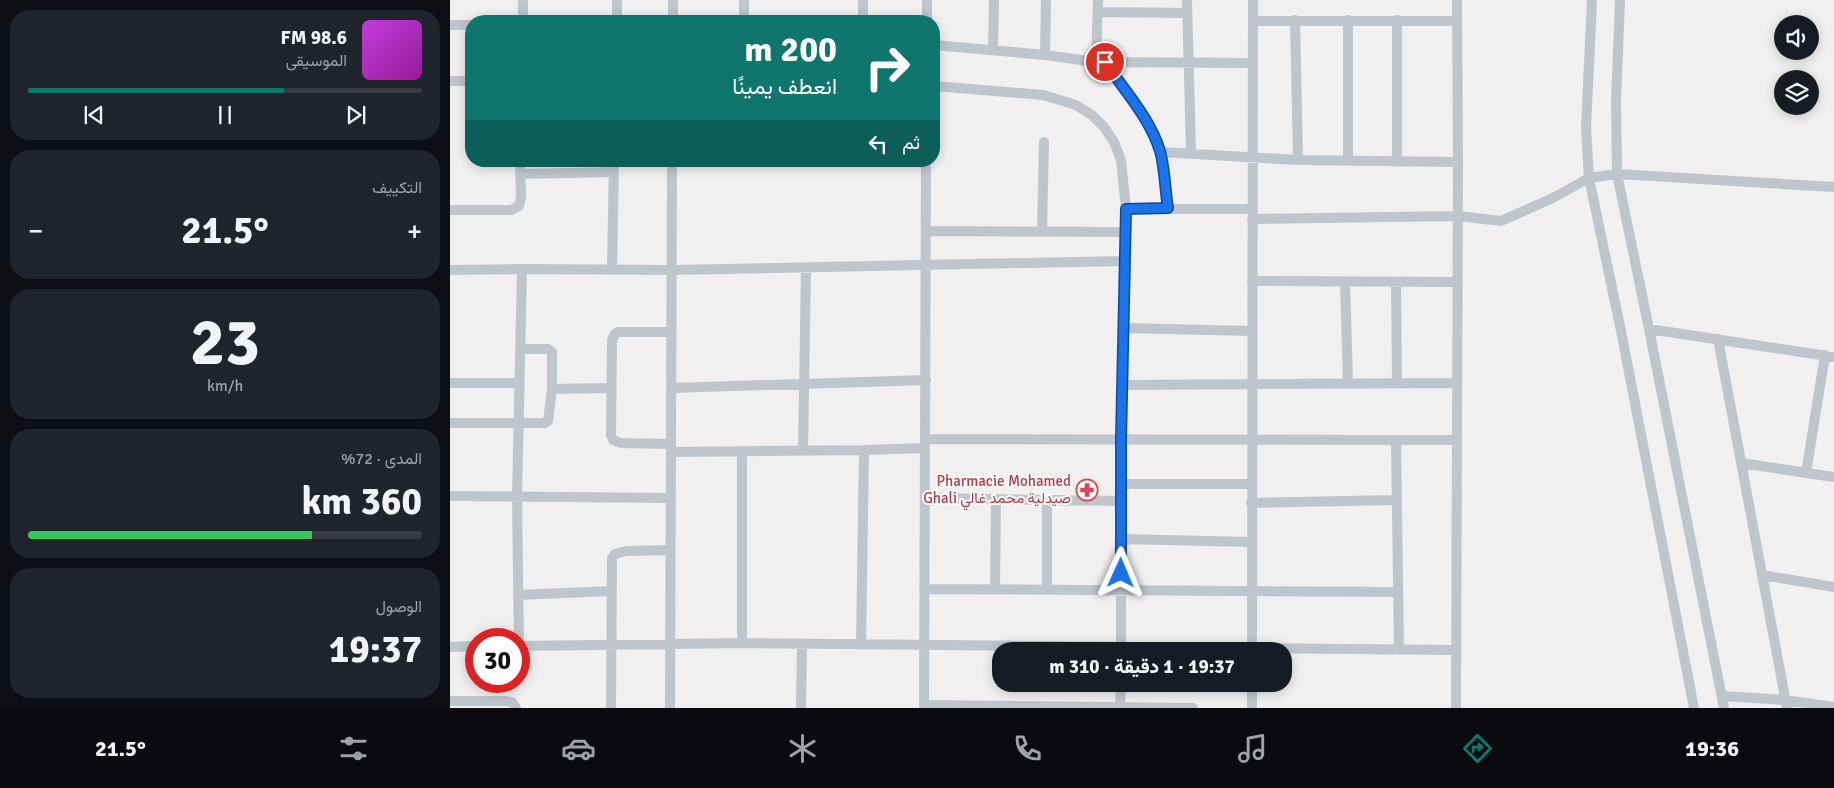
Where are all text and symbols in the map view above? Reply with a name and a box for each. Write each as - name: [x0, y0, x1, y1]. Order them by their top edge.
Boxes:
- map controls: [1774, 15, 1819, 115]
- button: sound: [1774, 15, 1819, 60]
- text: 98.6 FM: [281, 26, 347, 50]
- text: 200 m: [744, 28, 837, 71]
- icon: right: [855, 35, 920, 100]
- pin: [1084, 41, 1126, 83]
- icon: arrive: [1091, 48, 1119, 76]
- text: الموسيقى: [286, 51, 347, 71]
- button: layers: [1774, 70, 1819, 115]
- text: انعطف يمينًا: [732, 73, 837, 100]
- icon: previous: [80, 101, 108, 129]
- icon: pause: [211, 101, 239, 129]
- icon: next: [342, 101, 370, 129]
- icon: left: [864, 130, 892, 158]
- text: ثم: [902, 131, 920, 155]
- text: التكييف: [372, 178, 422, 198]
- text: 21.5°: [181, 207, 269, 254]
- text: −: [28, 214, 43, 248]
- text: +: [407, 214, 422, 248]
- text: 23: [190, 303, 260, 383]
- text: km/h: [207, 376, 243, 396]
- text: المدى · 72%: [341, 449, 422, 469]
- place label: Pharmacie Mohamed Ghali صيدلية محمد غالي: [923, 472, 1071, 511]
- text: 360 km: [301, 478, 422, 525]
- pharmacy icon: Pharmacie Mohamed Ghali صيدلية محمد غالي: [1075, 478, 1099, 502]
- position arrow: [1094, 546, 1146, 598]
- text: الوصول: [376, 597, 422, 617]
- text: 19:37: [329, 626, 422, 673]
- speed limit sign: 30: [465, 628, 530, 693]
- text: 19:37 · 1 دقيقة · 310 m: [1049, 655, 1235, 679]
- icon: filters: [336, 731, 371, 766]
- icon: car: [561, 731, 596, 766]
- icon: climate: [785, 731, 820, 766]
- icon: phone: [1010, 731, 1045, 766]
- icon: music: [1235, 731, 1270, 766]
- icon: directions: [1460, 731, 1495, 766]
- text: 21.5°: [95, 735, 146, 762]
- text: 19:36: [1685, 735, 1739, 762]

